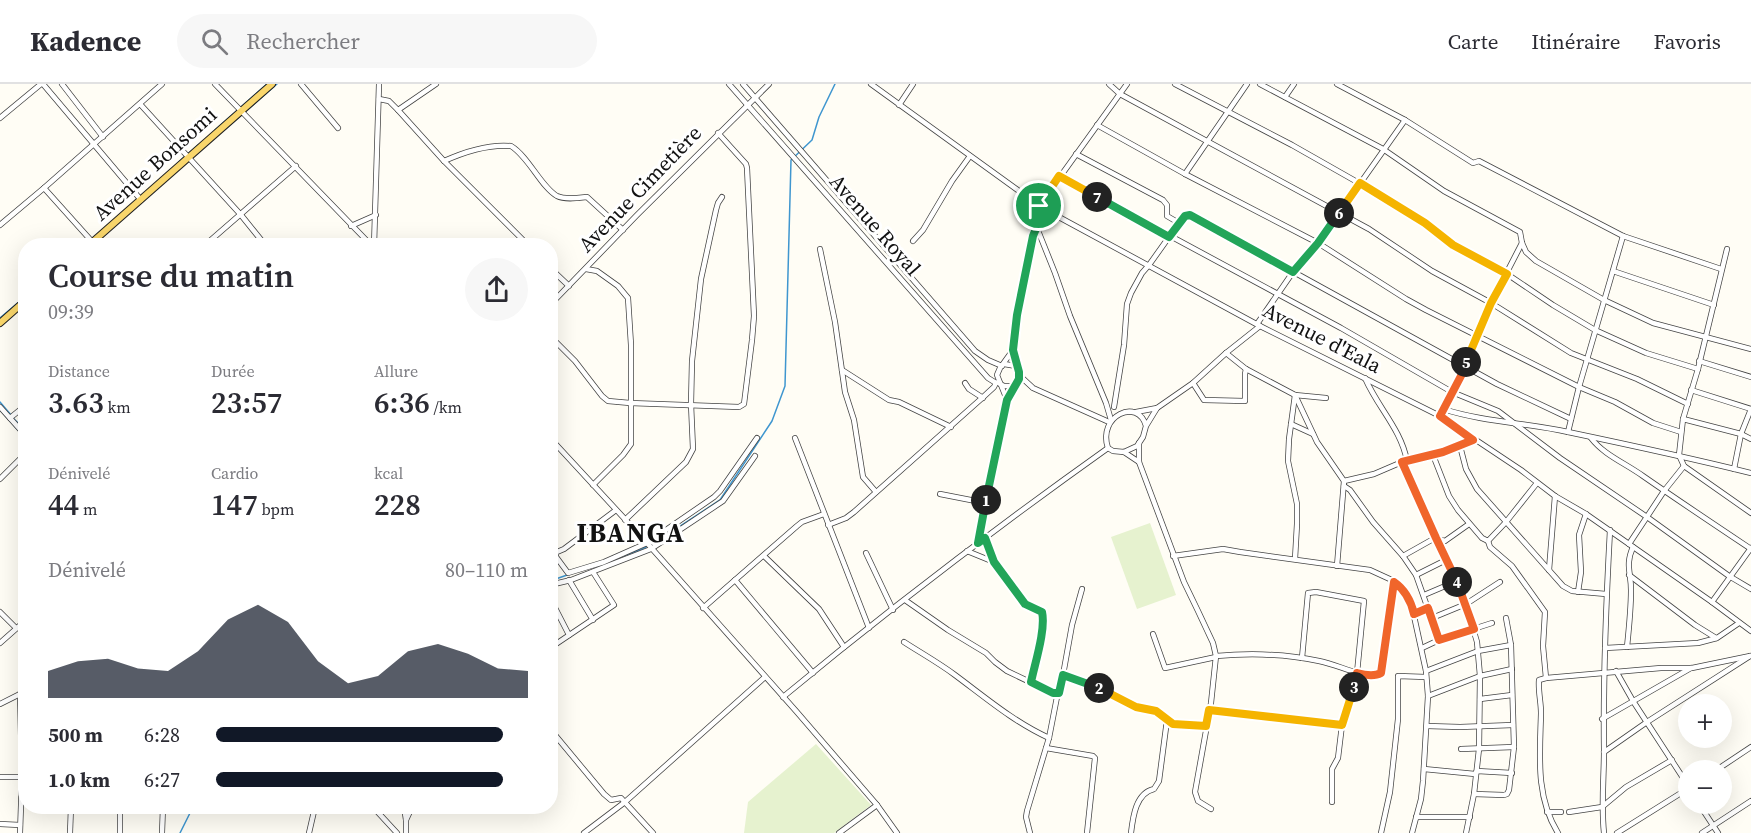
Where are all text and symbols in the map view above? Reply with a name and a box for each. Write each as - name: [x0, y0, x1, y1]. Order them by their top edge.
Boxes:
- search box: [177, 14, 597, 68]
- text: Kadence: [30, 22, 141, 60]
- icon: search: [198, 25, 231, 58]
- text: Rechercher: [246, 26, 360, 56]
- text: Carte: [1448, 27, 1498, 56]
- text: Itinéraire: [1531, 27, 1620, 56]
- text: Favoris: [1653, 27, 1721, 56]
- street label: Avenue Bonsomi: [87, 100, 223, 227]
- street label: Avenue Cimetière: [571, 119, 708, 258]
- street label: Avenue Royal: [823, 168, 928, 282]
- pin: [1013, 180, 1064, 231]
- pin: 7: [1082, 182, 1112, 212]
- text: 7: [1093, 186, 1101, 208]
- icon: arrive: [1022, 189, 1055, 222]
- pin: 6: [1324, 198, 1354, 228]
- text: 6: [1335, 202, 1343, 224]
- text: Course du matin: [48, 253, 294, 298]
- button: share: [465, 258, 528, 321]
- street label: Avenue d'Eala: [1258, 295, 1387, 380]
- text: 09:39: [48, 298, 94, 326]
- pin: 5: [1451, 347, 1481, 377]
- text: 5: [1462, 351, 1470, 373]
- text: Distance: [48, 360, 110, 382]
- text: Durée: [211, 360, 255, 382]
- text: Allure: [374, 360, 418, 382]
- text: 3.63: [48, 382, 104, 423]
- text: 23:57: [211, 382, 282, 423]
- text: 6:36: [374, 382, 430, 423]
- text: km: [104, 396, 131, 418]
- text: /km: [430, 396, 462, 418]
- text: Dénivelé: [48, 462, 110, 484]
- text: Cardio: [211, 462, 258, 484]
- text: kcal: [374, 462, 403, 484]
- text: 44: [48, 484, 79, 525]
- text: 147: [211, 484, 258, 525]
- text: 228: [374, 484, 421, 525]
- pin: 1: [971, 485, 1001, 515]
- text: 1: [982, 489, 990, 511]
- text: m: [79, 498, 97, 520]
- text: bpm: [258, 498, 294, 520]
- district label: IBANGA: [577, 514, 685, 551]
- text: Dénivelé: [48, 556, 126, 584]
- text: 80–110 m: [445, 556, 528, 584]
- pin: 4: [1442, 567, 1472, 597]
- text: 4: [1453, 571, 1461, 593]
- pin: 3: [1339, 672, 1369, 702]
- pin: 2: [1084, 673, 1114, 703]
- text: 3: [1350, 676, 1358, 698]
- text: 2: [1095, 677, 1103, 699]
- map controls: [1678, 694, 1732, 814]
- button: +: [1678, 694, 1732, 748]
- text: 500 m: [48, 721, 103, 749]
- text: 6:28: [144, 721, 180, 749]
- button: −: [1678, 760, 1732, 814]
- text: 1.0 km: [48, 766, 110, 794]
- text: 6:27: [144, 766, 180, 794]

